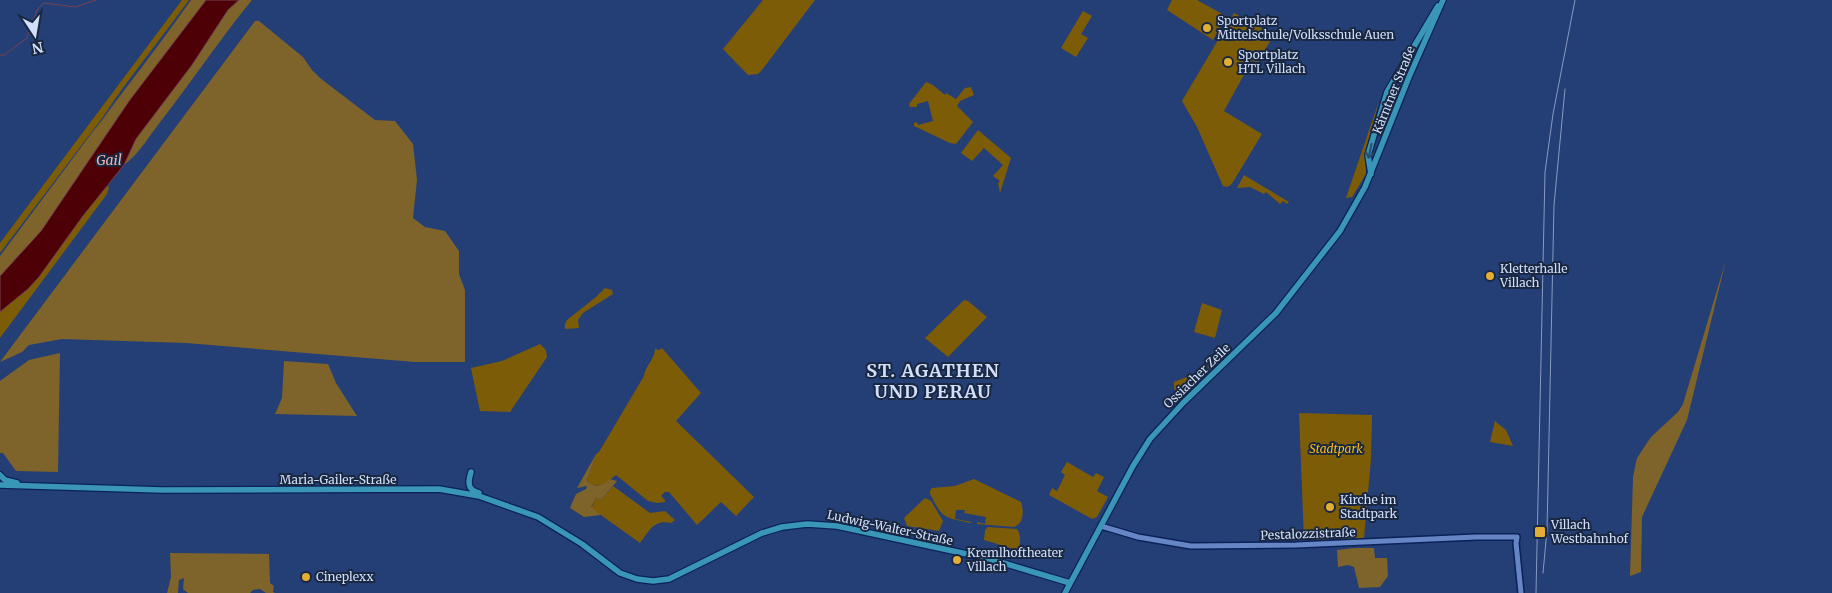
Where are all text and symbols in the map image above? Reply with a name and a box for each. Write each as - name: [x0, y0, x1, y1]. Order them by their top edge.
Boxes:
- north arrow: [10, 10, 60, 60]
- place label: Sportplatz Mittelschule/Volksschule Auen: [1217, 13, 1394, 42]
- marker: Sportplatz Mittelschule/Volksschule Auen: [1201, 22, 1213, 34]
- text: N: [30, 38, 45, 58]
- street label: Kärntner Straße: [1369, 44, 1418, 136]
- place label: Sportplatz HTL Villach: [1238, 47, 1306, 76]
- marker: Sportplatz HTL Villach: [1222, 56, 1234, 68]
- one-way arrow: [1365, 143, 1374, 159]
- water label: Gail: [96, 151, 122, 169]
- place label: Kletterhalle Villach: [1499, 261, 1567, 290]
- marker: Kletterhalle Villach: [1484, 270, 1496, 282]
- street label: Ossiacher Zeile: [1160, 340, 1233, 411]
- district label: ST. AGATHEN UND PERAU: [866, 359, 1000, 403]
- park label: Stadtpark: [1309, 441, 1363, 456]
- street label: Maria-Gailer-Straße: [280, 472, 396, 487]
- place label: Kirche im Stadtpark: [1340, 492, 1397, 521]
- marker: Kirche im Stadtpark: [1324, 501, 1336, 513]
- street label: Ludwig-Walter-Straße: [826, 507, 954, 548]
- place label: Villach Westbahnhof: [1550, 517, 1629, 546]
- street label: Pestalozzistraße: [1260, 524, 1356, 543]
- marker: Villach Westbahnhof: [1533, 525, 1547, 539]
- place label: Kremlhoftheater Villach: [966, 545, 1064, 574]
- marker: Kremlhoftheater Villach: [951, 554, 963, 566]
- place label: Cineplexx: [316, 569, 374, 584]
- marker: Cineplexx: [300, 571, 312, 583]

